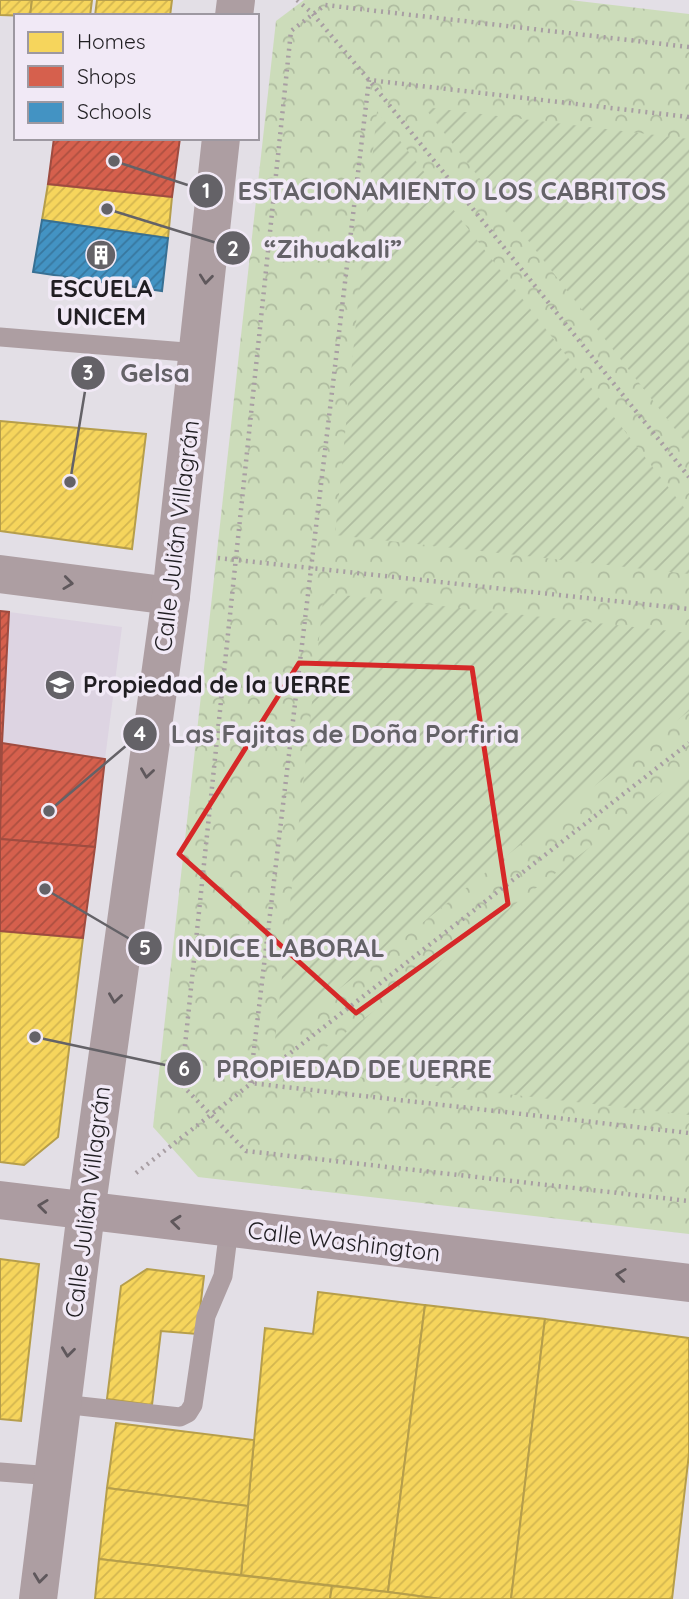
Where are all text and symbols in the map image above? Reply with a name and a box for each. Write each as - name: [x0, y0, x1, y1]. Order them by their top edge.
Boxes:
- legend: [14, 14, 259, 140]
- text: Homes: [77, 28, 146, 54]
- text: Shops: [77, 63, 136, 89]
- text: Schools: [77, 98, 152, 124]
- callout: ESTACIONAMIENTO LOS CABRITOS: [188, 168, 680, 215]
- text: ESTACIONAMIENTO LOS CABRITOS: [238, 174, 666, 207]
- text: 1: [202, 177, 210, 203]
- callout: “Zihuakali”: [215, 225, 416, 272]
- text: “Zihuakali”: [264, 232, 402, 265]
- text: 2: [227, 235, 239, 261]
- building icon: ESCUELA UNICEM: [84, 238, 118, 272]
- place label: ESCUELA UNICEM: [50, 273, 153, 331]
- one-way arrow: [198, 273, 213, 285]
- callout: Gelsa: [71, 350, 203, 397]
- text: Gelsa: [120, 356, 190, 389]
- text: 3: [82, 359, 94, 385]
- street label: Calle Julián Villagrán: [147, 418, 205, 653]
- one-way arrow: [62, 575, 74, 590]
- school or university icon: Propiedad de la UERRE: [43, 668, 77, 702]
- place label: Propiedad de la UERRE: [83, 669, 351, 699]
- callout: Las Fajitas de Doña Porfiria: [122, 710, 534, 757]
- text: Las Fajitas de Doña Porfiria: [171, 717, 519, 750]
- text: 4: [134, 720, 146, 746]
- one-way arrow: [139, 767, 154, 778]
- callout: INDICE LABORAL: [128, 924, 398, 971]
- text: INDICE LABORAL: [177, 931, 385, 964]
- text: 5: [139, 934, 151, 960]
- one-way arrow: [108, 992, 123, 1004]
- callout: PROPIEDAD DE UERRE: [167, 1045, 506, 1092]
- text: PROPIEDAD DE UERRE: [216, 1052, 492, 1085]
- text: 6: [178, 1055, 190, 1081]
- street label: Calle Julián Villagrán: [58, 1084, 116, 1319]
- one-way arrow: [37, 1199, 49, 1214]
- street label: Calle Washington: [246, 1214, 442, 1268]
- one-way arrow: [171, 1215, 182, 1230]
- one-way arrow: [615, 1268, 626, 1283]
- one-way arrow: [61, 1346, 76, 1358]
- one-way arrow: [33, 1572, 48, 1584]

